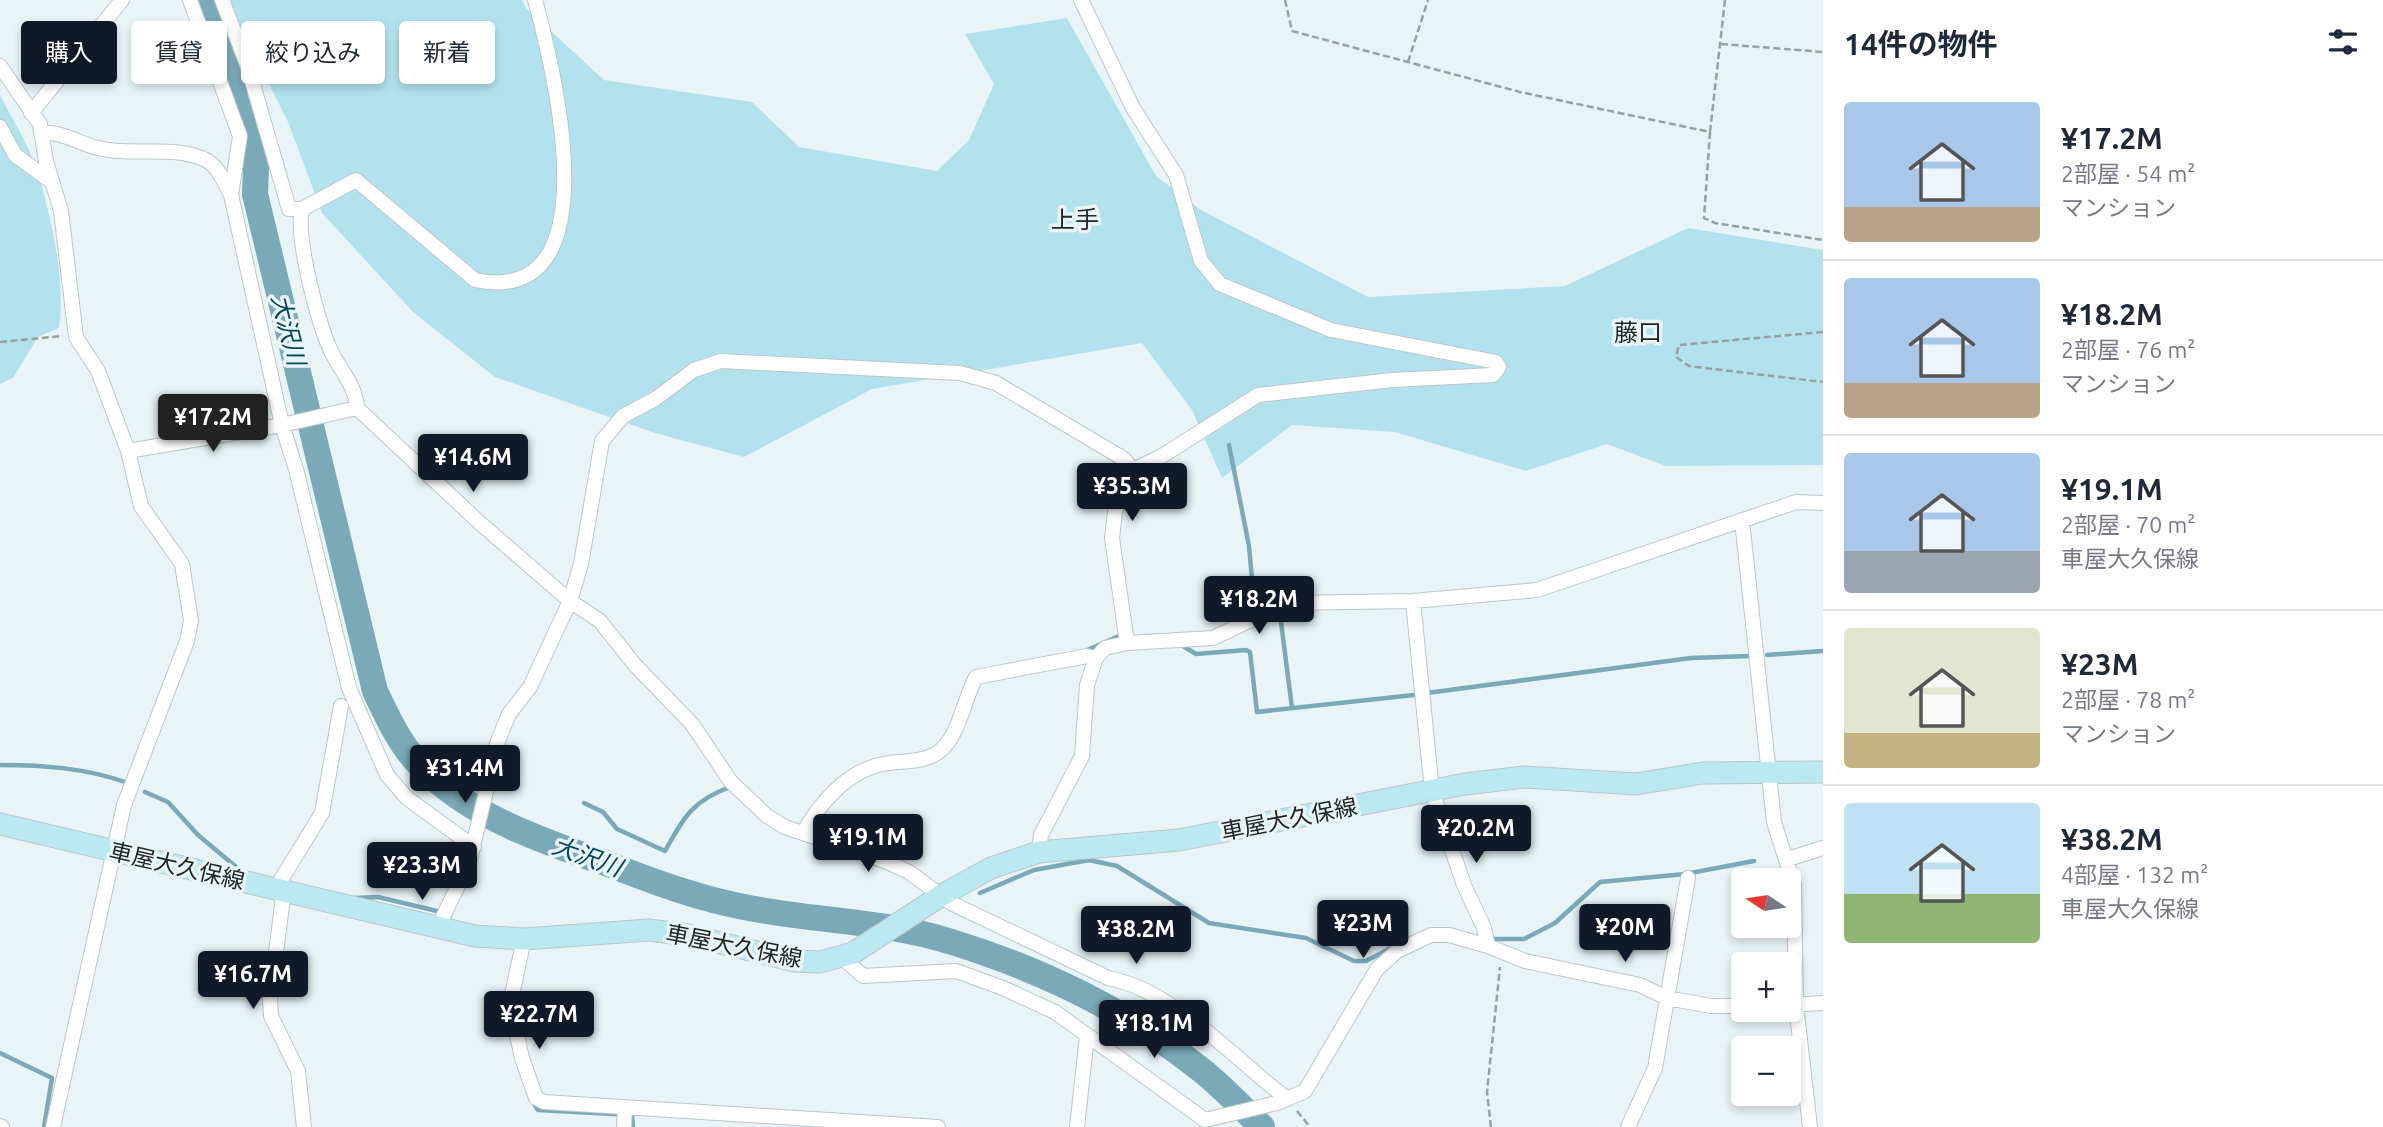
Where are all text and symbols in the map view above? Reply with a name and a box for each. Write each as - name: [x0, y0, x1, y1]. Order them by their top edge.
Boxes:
- chip: 購入: [21, 21, 117, 84]
- chip: 賃貸: [131, 21, 227, 84]
- chip: 絞り込み: [241, 21, 385, 84]
- chip: 新着: [399, 21, 495, 84]
- icon: filters: [2324, 23, 2362, 61]
- text: 14件の物件: [1844, 27, 1998, 61]
- text: ¥17.2M: [2061, 121, 2163, 155]
- icon: home: [1900, 130, 1984, 214]
- text: 2部屋 · 54 m²: [2061, 161, 2195, 186]
- text: マンション: [2061, 195, 2176, 220]
- district label: 上手: [1051, 206, 1099, 233]
- water label: 大沢川: [267, 292, 311, 371]
- text: ¥18.2M: [2061, 297, 2163, 331]
- icon: home: [1900, 306, 1984, 390]
- district label: 藤口: [1614, 319, 1662, 346]
- text: 2部屋 · 76 m²: [2061, 337, 2195, 362]
- text: マンション: [2061, 371, 2176, 396]
- pin: ¥17.2M: [156, 394, 270, 454]
- text: ¥17.2M: [174, 404, 252, 429]
- pin: ¥14.6M: [416, 434, 530, 494]
- text: ¥14.6M: [434, 444, 512, 469]
- pin: ¥35.3M: [1075, 463, 1189, 523]
- text: ¥19.1M: [2061, 472, 2163, 506]
- text: ¥35.3M: [1093, 473, 1171, 498]
- icon: home: [1900, 481, 1984, 565]
- text: 2部屋 · 70 m²: [2061, 512, 2195, 537]
- text: 車屋大久保線: [2061, 546, 2199, 571]
- pin: ¥18.2M: [1202, 576, 1316, 636]
- text: ¥18.2M: [1220, 586, 1298, 611]
- text: ¥23M: [2061, 647, 2138, 681]
- icon: home: [1900, 656, 1984, 740]
- text: 2部屋 · 78 m²: [2061, 687, 2195, 712]
- text: マンション: [2061, 721, 2176, 746]
- pin: ¥31.4M: [408, 746, 522, 805]
- text: ¥31.4M: [426, 755, 504, 780]
- street label: 車屋大久保線: [1219, 793, 1359, 844]
- pin: ¥20.2M: [1419, 806, 1533, 865]
- pin: ¥19.1M: [811, 814, 925, 874]
- text: ¥20.2M: [1437, 815, 1515, 840]
- text: ¥38.2M: [2061, 822, 2163, 856]
- text: ¥19.1M: [829, 824, 907, 849]
- icon: home: [1900, 831, 1984, 915]
- water label: 大沢川: [549, 832, 628, 883]
- street label: 車屋大久保線: [107, 838, 247, 893]
- pin: ¥23.3M: [365, 842, 479, 902]
- text: ¥23.3M: [383, 852, 461, 877]
- text: 4部屋 · 132 m²: [2061, 862, 2208, 887]
- north arrow: [1731, 868, 1801, 938]
- map controls: [1731, 868, 1801, 1106]
- text: 車屋大久保線: [2061, 896, 2199, 921]
- pin: ¥23M: [1322, 900, 1404, 960]
- pin: ¥20M: [1584, 904, 1666, 964]
- pin: ¥38.2M: [1079, 906, 1193, 966]
- text: ¥23M: [1333, 910, 1393, 935]
- text: ¥20M: [1595, 914, 1655, 939]
- text: ¥38.2M: [1097, 916, 1175, 941]
- street label: 車屋大久保線: [664, 920, 804, 971]
- pin: ¥16.7M: [196, 951, 310, 1011]
- button: +: [1731, 952, 1801, 1022]
- text: ¥16.7M: [214, 961, 292, 986]
- pin: ¥22.7M: [482, 992, 596, 1051]
- pin: ¥18.1M: [1097, 1000, 1211, 1060]
- text: ¥22.7M: [500, 1001, 578, 1026]
- text: ¥18.1M: [1115, 1010, 1193, 1035]
- button: −: [1731, 1036, 1801, 1106]

